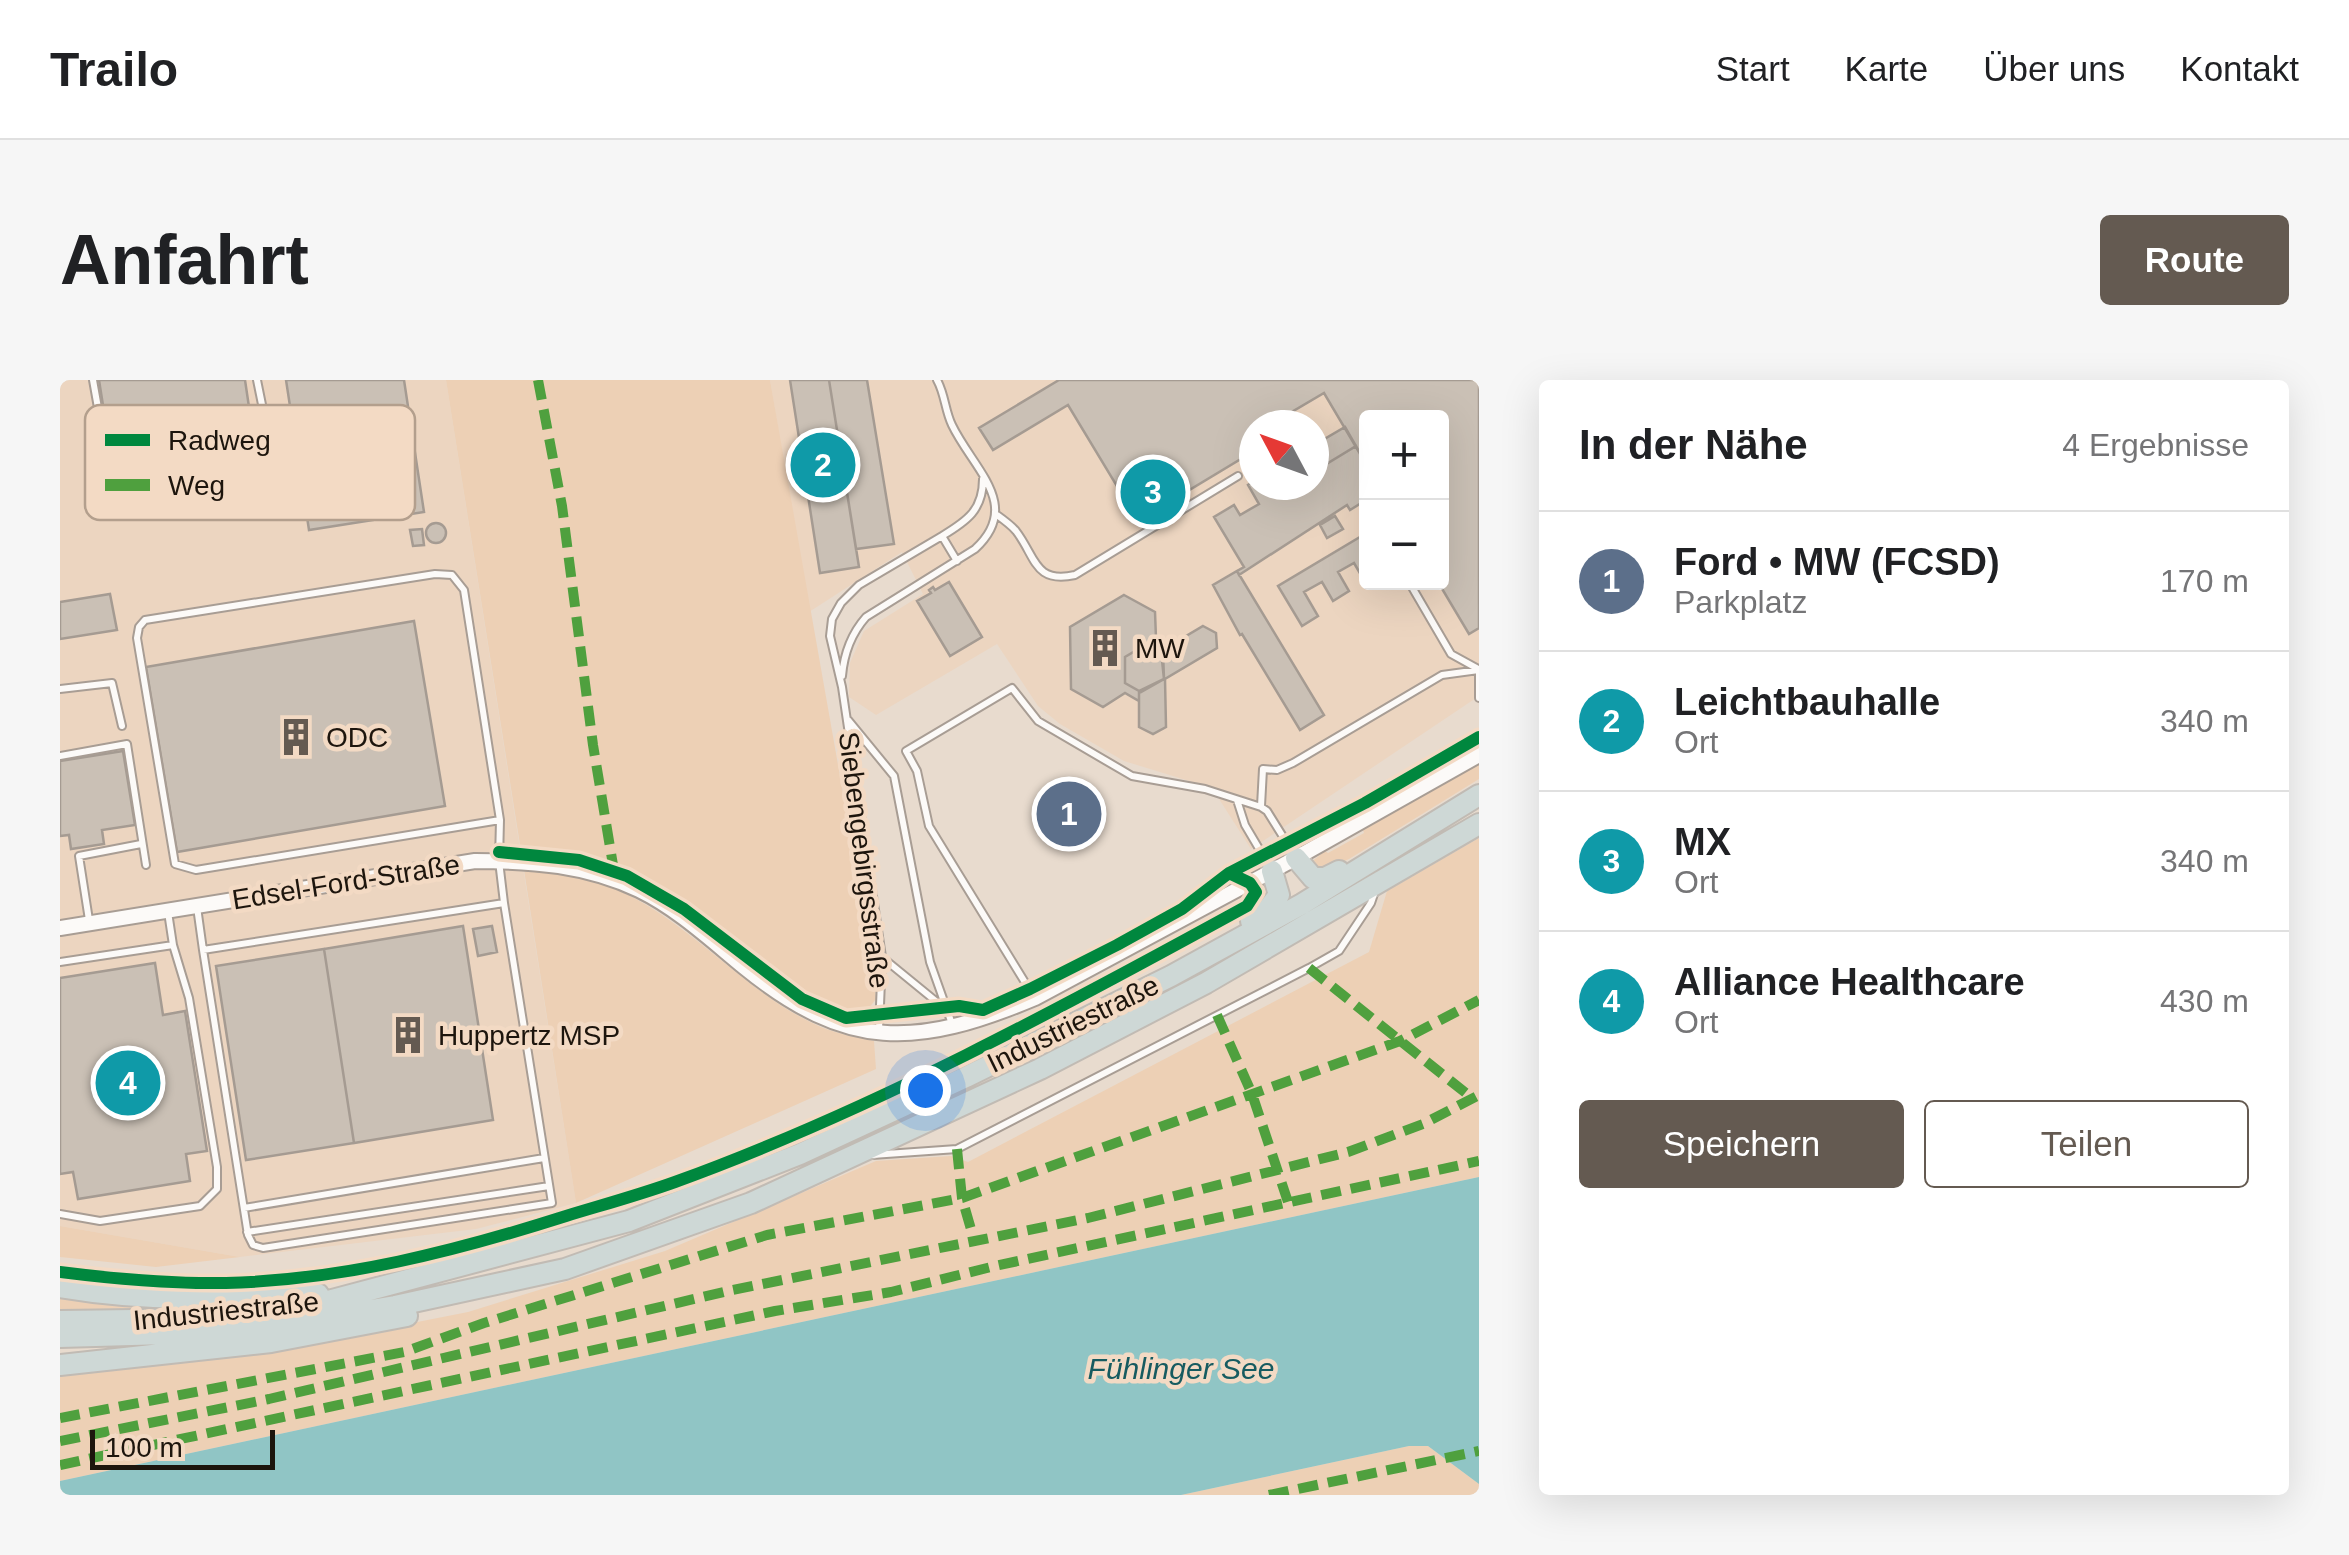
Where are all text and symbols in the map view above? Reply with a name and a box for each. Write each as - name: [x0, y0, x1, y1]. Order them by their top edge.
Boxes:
- text: Trailo: [50, 43, 178, 96]
- text: Start: [1716, 49, 1790, 88]
- text: Karte: [1845, 49, 1928, 88]
- text: Über uns: [1983, 49, 2125, 88]
- text: Kontakt: [2180, 49, 2299, 88]
- button: Route: [2100, 215, 2289, 305]
- text: Anfahrt: [60, 221, 309, 299]
- legend: [85, 405, 415, 520]
- north arrow: [1239, 410, 1329, 500]
- map controls: [1359, 410, 1449, 590]
- button: +: [1359, 410, 1449, 500]
- text: In der Nähe: [1579, 421, 1808, 468]
- text: Radweg: [168, 425, 271, 456]
- text: 4 Ergebnisse: [2062, 427, 2249, 463]
- pin: 2: [790, 428, 856, 502]
- pin: 3: [1120, 454, 1186, 530]
- text: Weg: [168, 470, 225, 501]
- button: −: [1359, 500, 1449, 590]
- text: Ford • MW (FCSD): [1674, 541, 2000, 583]
- text: 1: [1603, 563, 1620, 599]
- text: 170 m: [2160, 563, 2249, 599]
- text: Parkplatz: [1674, 584, 1807, 620]
- building icon: MW: [1084, 627, 1126, 669]
- place label: MW: [1135, 633, 1185, 664]
- text: Leichtbauhalle: [1674, 681, 1940, 723]
- text: 2: [1603, 703, 1620, 739]
- text: 340 m: [2160, 703, 2249, 739]
- building icon: ODC: [275, 716, 317, 758]
- place label: ODC: [326, 722, 388, 753]
- text: Ort: [1674, 724, 1718, 760]
- street label: Siebengebirgsstraße: [833, 730, 895, 990]
- pin: 1: [1036, 776, 1102, 852]
- text: MX: [1674, 821, 1731, 863]
- text: 3: [1603, 843, 1620, 879]
- text: 340 m: [2160, 843, 2249, 879]
- street label: Edsel-Ford-Straße: [230, 849, 462, 915]
- text: Ort: [1674, 864, 1718, 900]
- text: Alliance Healthcare: [1674, 961, 2025, 1003]
- street label: Industriestraße: [982, 969, 1164, 1079]
- text: 4: [1603, 983, 1620, 1019]
- text: 430 m: [2160, 983, 2249, 1019]
- text: Ort: [1674, 1004, 1718, 1040]
- building icon: Huppertz MSP: [387, 1014, 429, 1056]
- place label: Huppertz MSP: [438, 1020, 620, 1051]
- pin: 4: [96, 1046, 160, 1120]
- your location: [900, 1065, 951, 1116]
- button: Speichern: [1579, 1100, 1904, 1188]
- button: Teilen: [1924, 1100, 2249, 1188]
- street label: Industriestraße: [132, 1286, 320, 1336]
- water label: Fühlinger See: [1088, 1352, 1274, 1385]
- scale bar: [90, 1425, 275, 1470]
- text: 100 m: [105, 1432, 183, 1463]

